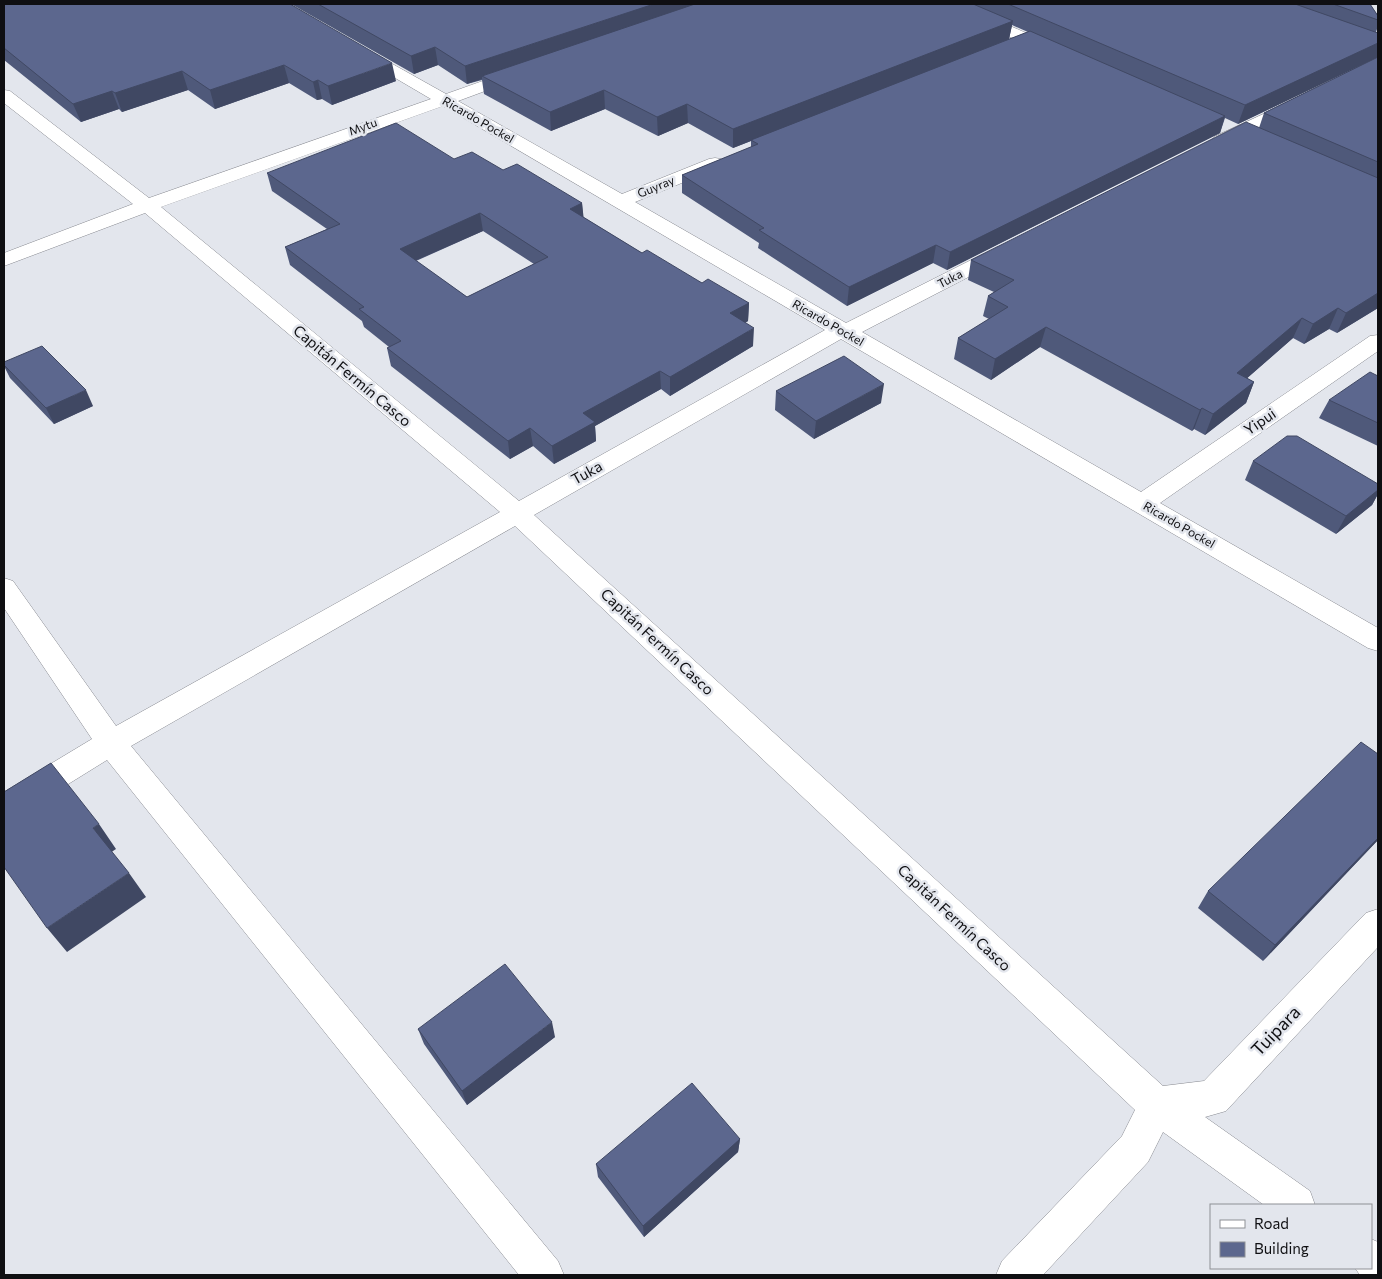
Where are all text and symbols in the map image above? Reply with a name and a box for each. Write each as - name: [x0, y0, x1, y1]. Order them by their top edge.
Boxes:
- street label: Ricardo Pockel: [440, 93, 517, 145]
- street label: Mytu: [347, 115, 379, 138]
- street label: Guyray: [635, 172, 676, 200]
- street label: Tuka: [935, 266, 964, 290]
- street label: Ricardo Pockel: [790, 296, 867, 348]
- street label: Capitán Fermín Casco: [290, 321, 415, 430]
- street label: Yipui: [1240, 404, 1279, 438]
- street label: Tuka: [568, 456, 605, 488]
- street label: Ricardo Pockel: [1141, 498, 1218, 550]
- street label: Capitán Fermín Casco: [597, 584, 718, 698]
- street label: Capitán Fermín Casco: [894, 860, 1015, 974]
- street label: Tuipara: [1246, 1001, 1304, 1060]
- legend: [1210, 1204, 1372, 1269]
- text: Road: [1254, 1214, 1289, 1232]
- text: Building: [1254, 1239, 1309, 1257]

